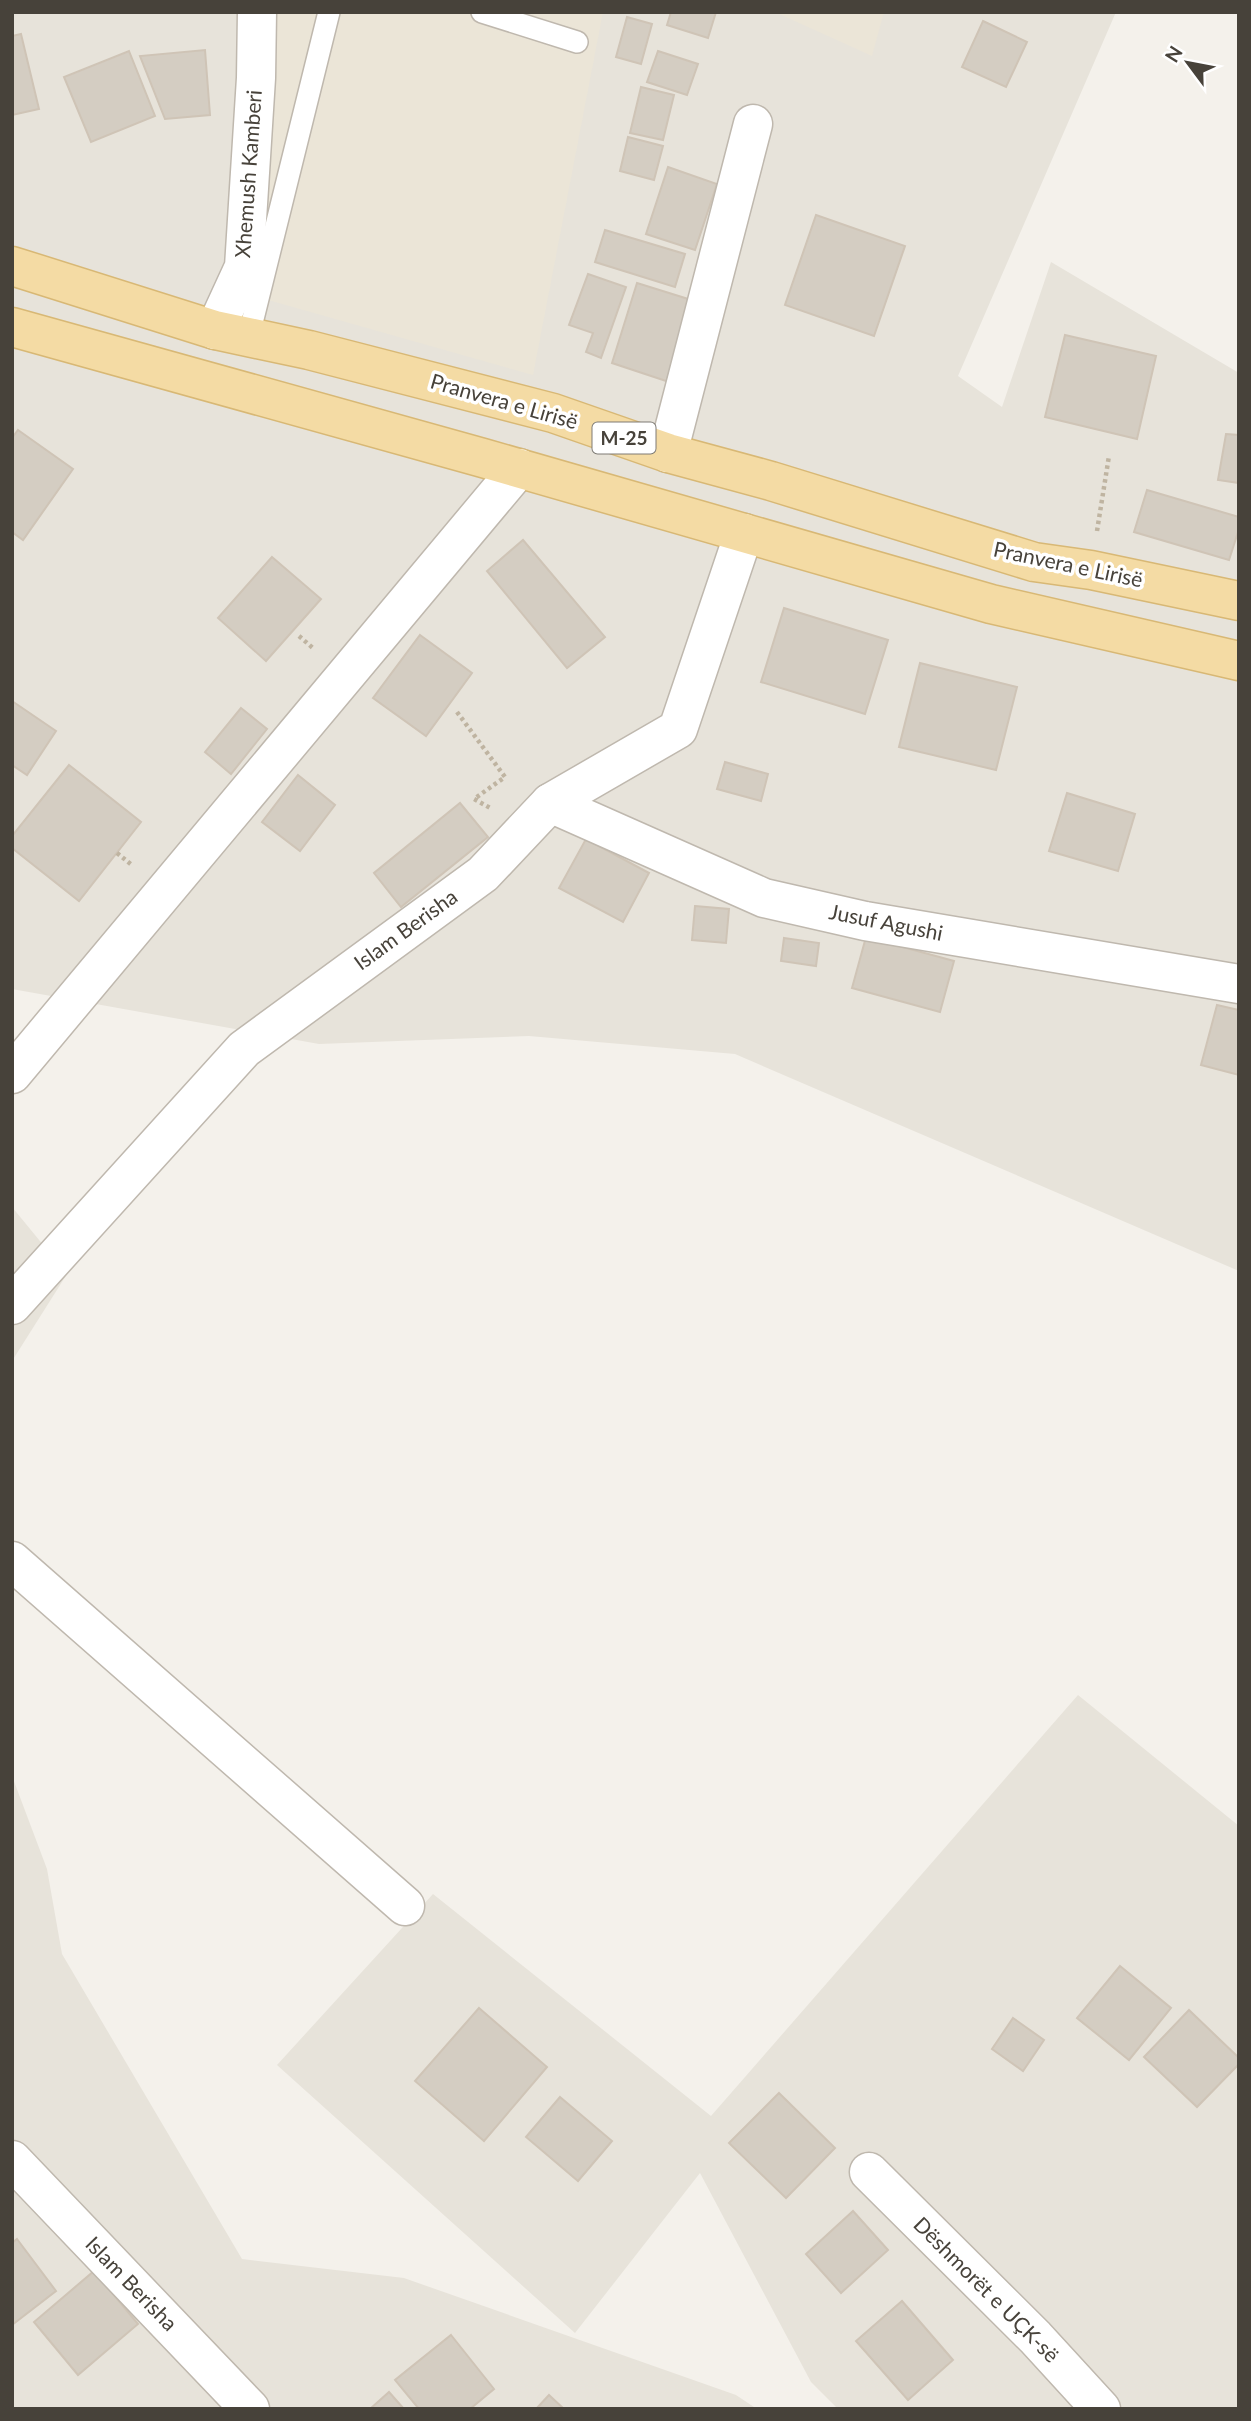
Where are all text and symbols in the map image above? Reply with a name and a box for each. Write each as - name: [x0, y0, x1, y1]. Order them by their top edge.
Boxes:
- north arrow: [1153, 28, 1223, 98]
- text: N: [1160, 41, 1187, 66]
- street label: Xhemush Kamberi: [229, 89, 266, 259]
- street label: Pranvera e Lirisë: [428, 368, 581, 434]
- road number: M-25: [592, 422, 656, 453]
- street label: Pranvera e Lirisë: [991, 536, 1145, 592]
- street label: Islam Berisha: [349, 883, 461, 975]
- street label: Jusuf Agushi: [827, 898, 945, 945]
- street label: Dëshmorët e UÇK-së: [909, 2211, 1065, 2367]
- street label: Islam Berisha: [81, 2231, 183, 2335]

